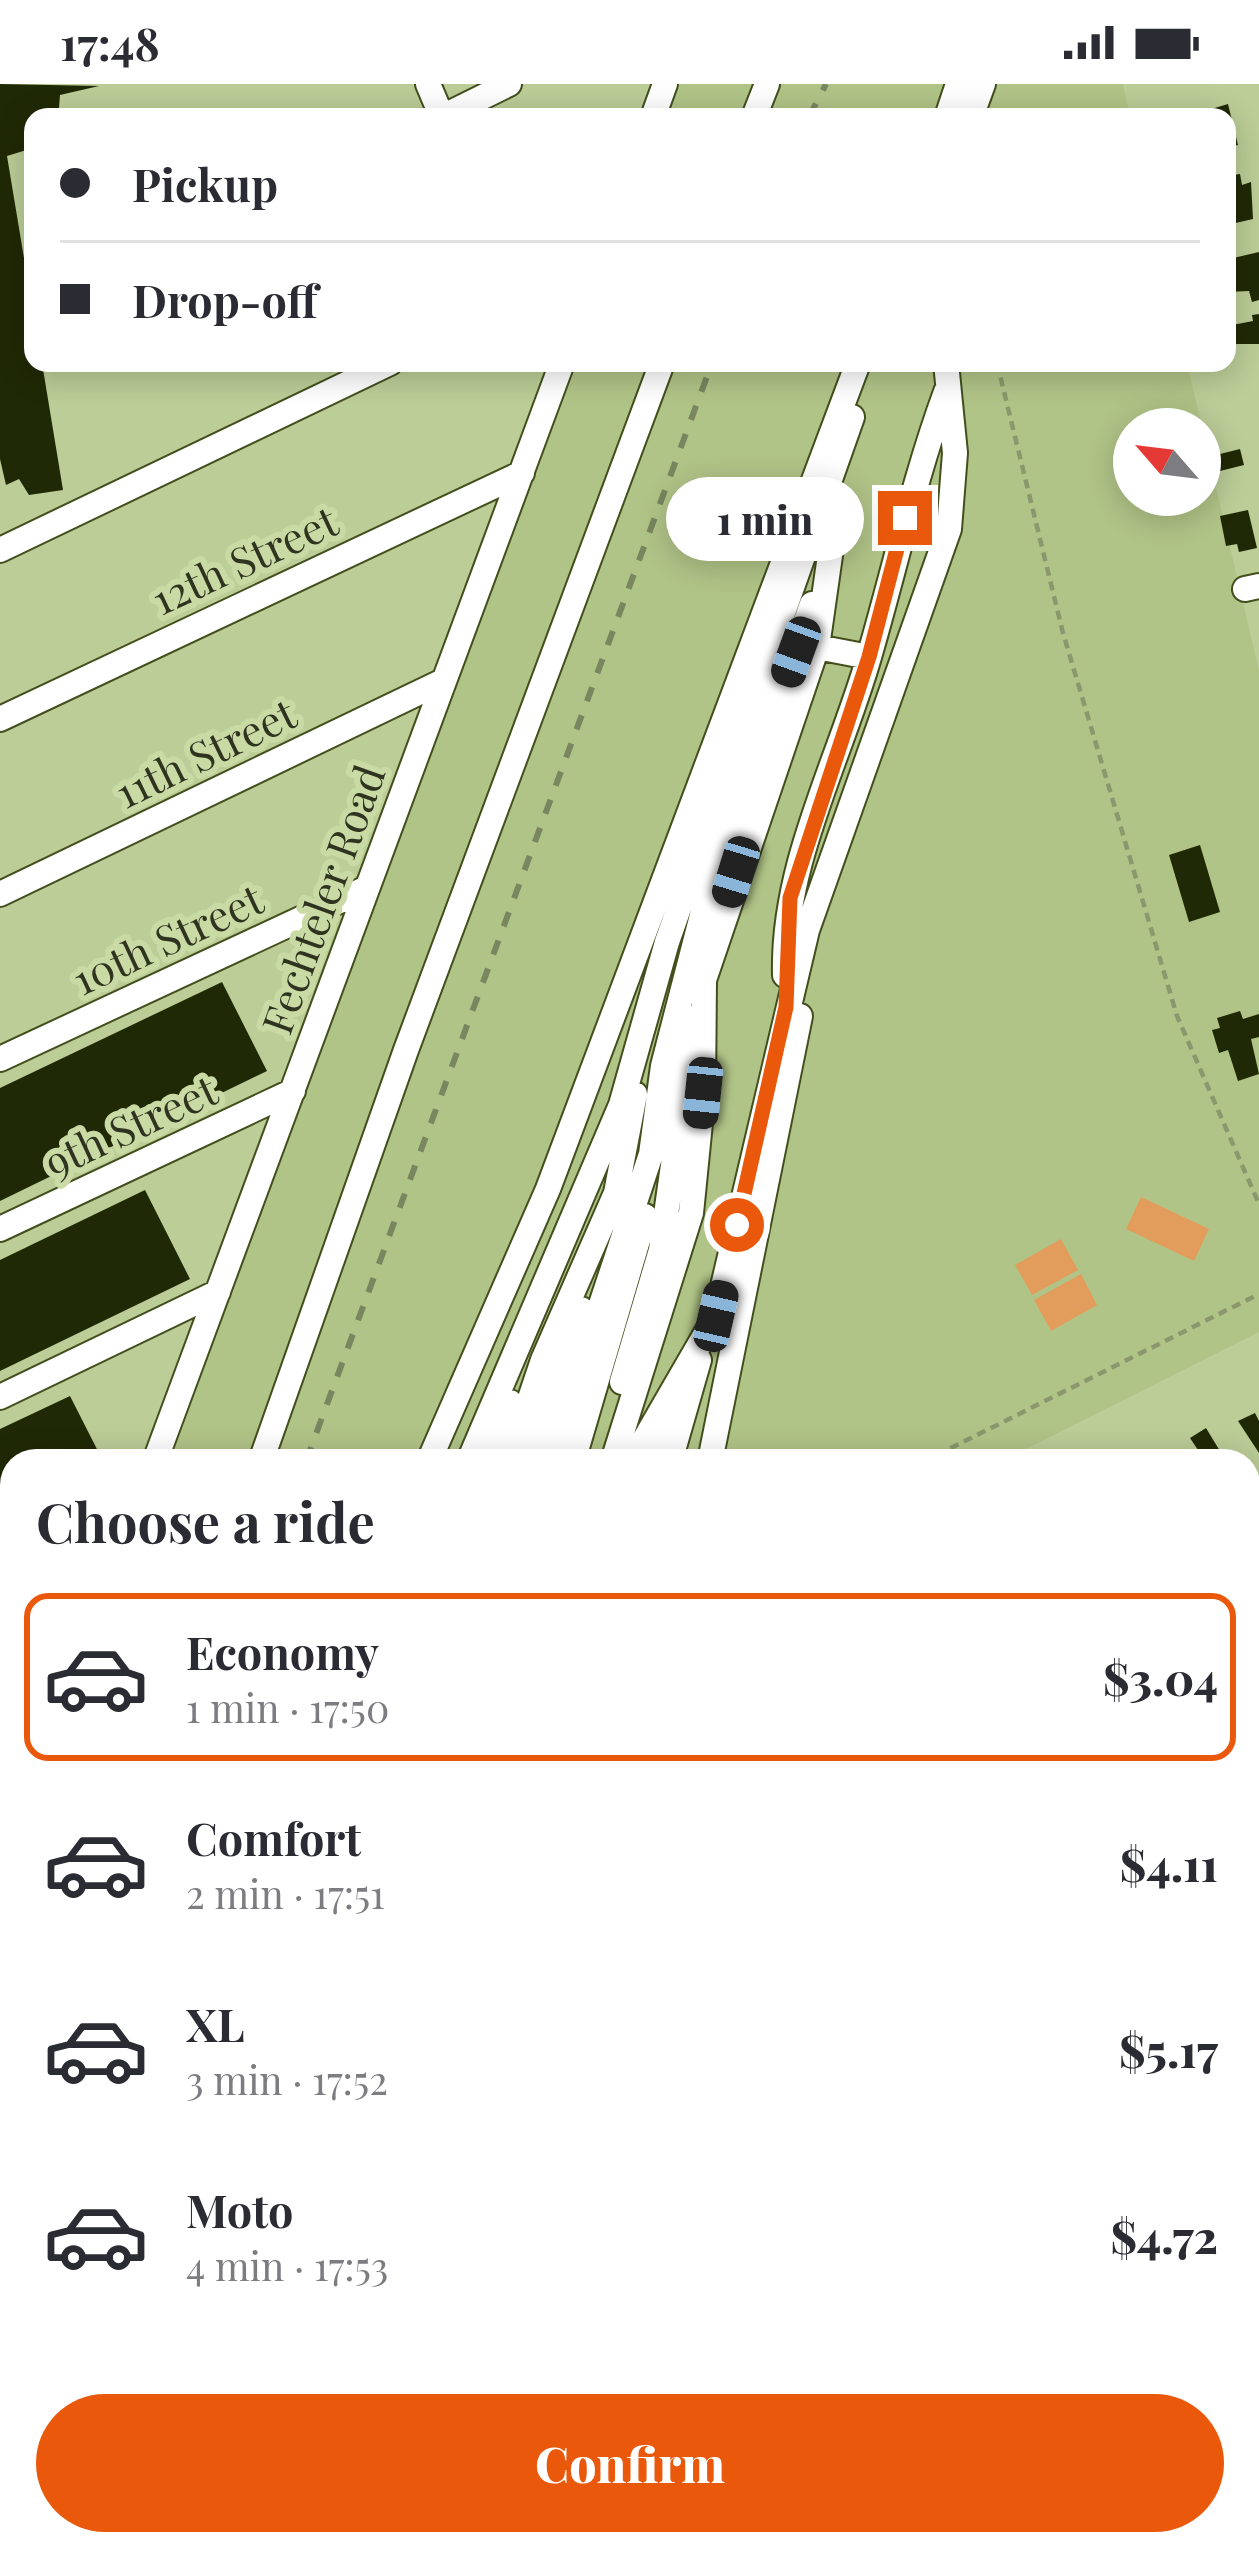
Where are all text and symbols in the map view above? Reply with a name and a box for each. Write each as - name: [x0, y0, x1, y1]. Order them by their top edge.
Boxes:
- text: 17:48: [60, 12, 160, 72]
- text: Pickup: [132, 153, 278, 213]
- text: Drop-off: [132, 269, 318, 329]
- north arrow: [1113, 408, 1221, 516]
- map controls: [1113, 408, 1221, 516]
- callout: 1 min: [665, 476, 863, 560]
- street label: 12th Street: [142, 491, 347, 626]
- route end: [878, 491, 932, 545]
- text: 1 min: [717, 493, 813, 545]
- car: [767, 612, 825, 692]
- street label: 11th Street: [106, 684, 305, 820]
- street label: Fechteler Road: [247, 757, 397, 1041]
- car: [708, 832, 764, 912]
- street label: 10th Street: [63, 869, 272, 1006]
- car: [681, 1055, 725, 1131]
- street label: 9th Street: [35, 1060, 226, 1189]
- route start: [710, 1198, 764, 1252]
- car: [690, 1277, 742, 1355]
- text: Choose a ride: [36, 1485, 375, 1557]
- text: Economy: [186, 1621, 379, 1681]
- icon: car: [42, 1623, 150, 1731]
- text: $3.04: [1103, 1647, 1218, 1707]
- text: 1 min · 17:50: [186, 1681, 389, 1733]
- text: Comfort: [186, 1807, 361, 1867]
- icon: car: [42, 1809, 150, 1917]
- text: $4.11: [1120, 1833, 1218, 1893]
- text: 2 min · 17:51: [186, 1867, 385, 1919]
- text: XL: [186, 1993, 245, 2053]
- icon: car: [42, 1995, 150, 2103]
- text: $5.17: [1119, 2019, 1218, 2079]
- text: 3 min · 17:52: [186, 2053, 388, 2105]
- text: Moto: [186, 2179, 293, 2239]
- icon: car: [42, 2181, 150, 2289]
- text: $4.72: [1110, 2205, 1218, 2265]
- text: 4 min · 17:53: [186, 2239, 388, 2291]
- button: Confirm: [36, 2394, 1224, 2532]

